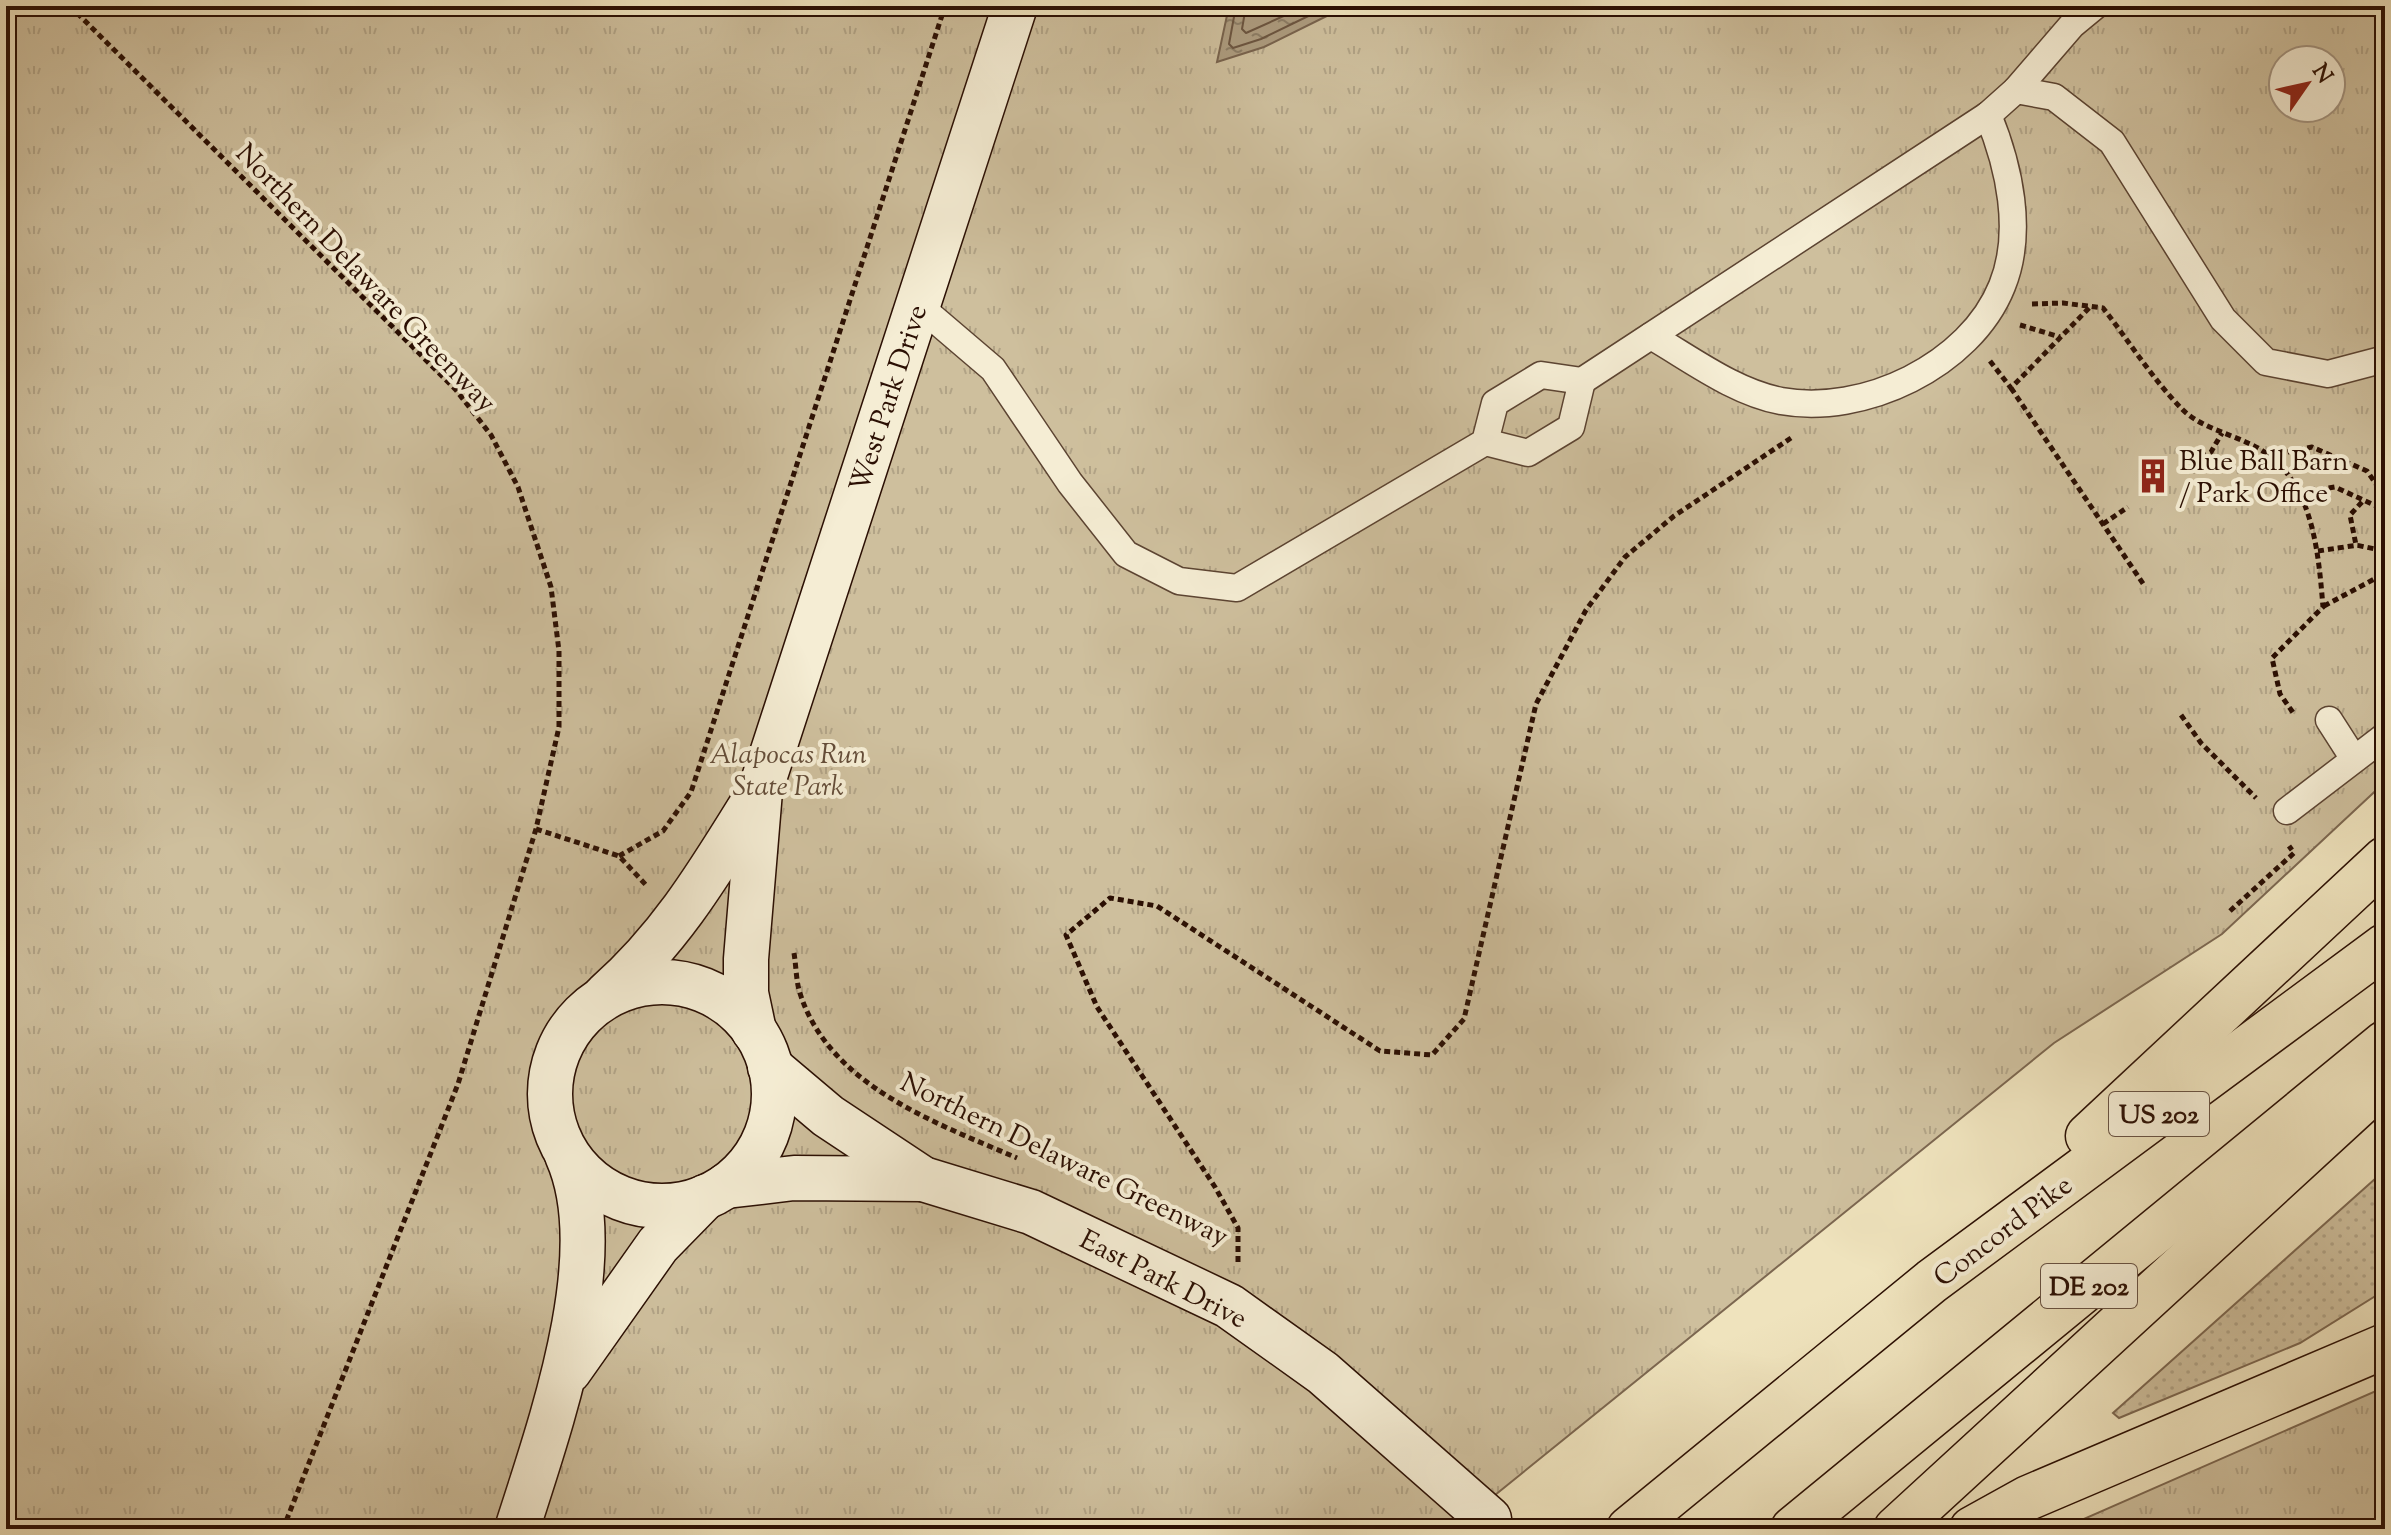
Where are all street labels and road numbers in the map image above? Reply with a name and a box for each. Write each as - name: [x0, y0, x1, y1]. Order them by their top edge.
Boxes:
- street label: Northern Delaware Greenway: [225, 135, 505, 423]
- street label: West Park Drive: [841, 300, 939, 498]
- street label: Northern Delaware Greenway: [893, 1064, 1235, 1258]
- road number: US 202: [2109, 1092, 2209, 1136]
- street label: Concord Pike: [1926, 1167, 2082, 1298]
- street label: East Park Drive: [1072, 1221, 1253, 1340]
- road number: DE 202: [2041, 1264, 2137, 1308]

